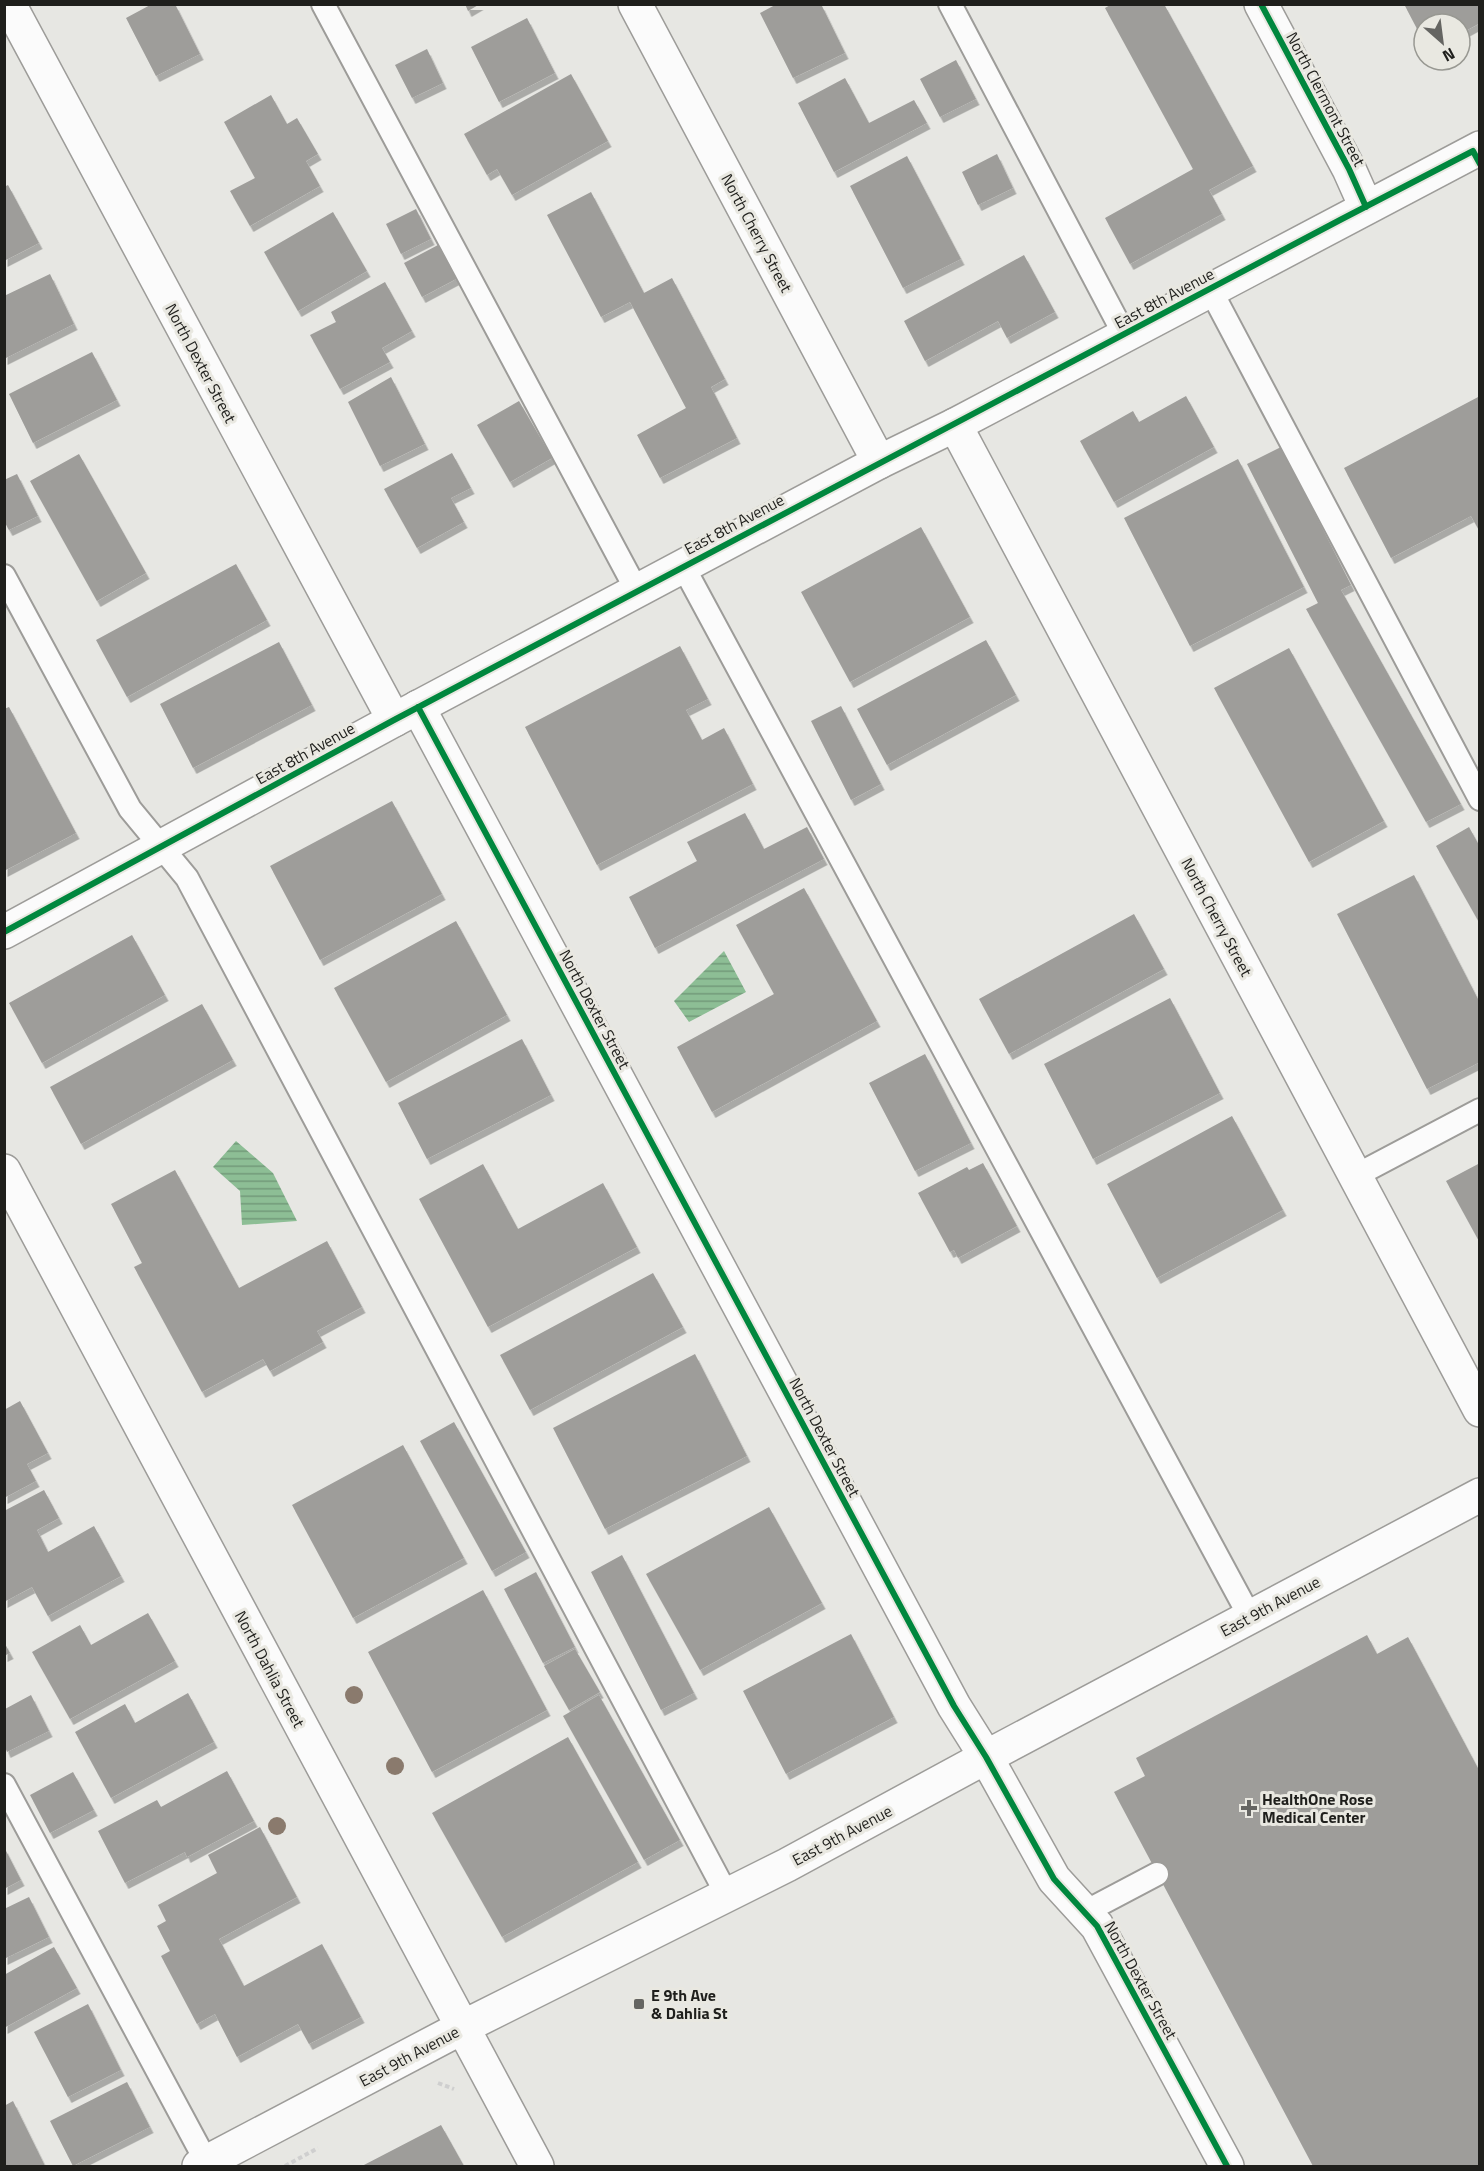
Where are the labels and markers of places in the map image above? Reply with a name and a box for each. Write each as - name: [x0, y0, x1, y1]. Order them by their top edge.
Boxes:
- place label: HealthOne Rose Medical Center: [1262, 1787, 1373, 1829]
- marker: HealthOne Rose Medical Center: [1240, 1799, 1258, 1817]
- place label: E 9th Ave & Dahlia St: [651, 1983, 728, 2025]
- marker: E 9th Ave & Dahlia St: [632, 1997, 646, 2011]

